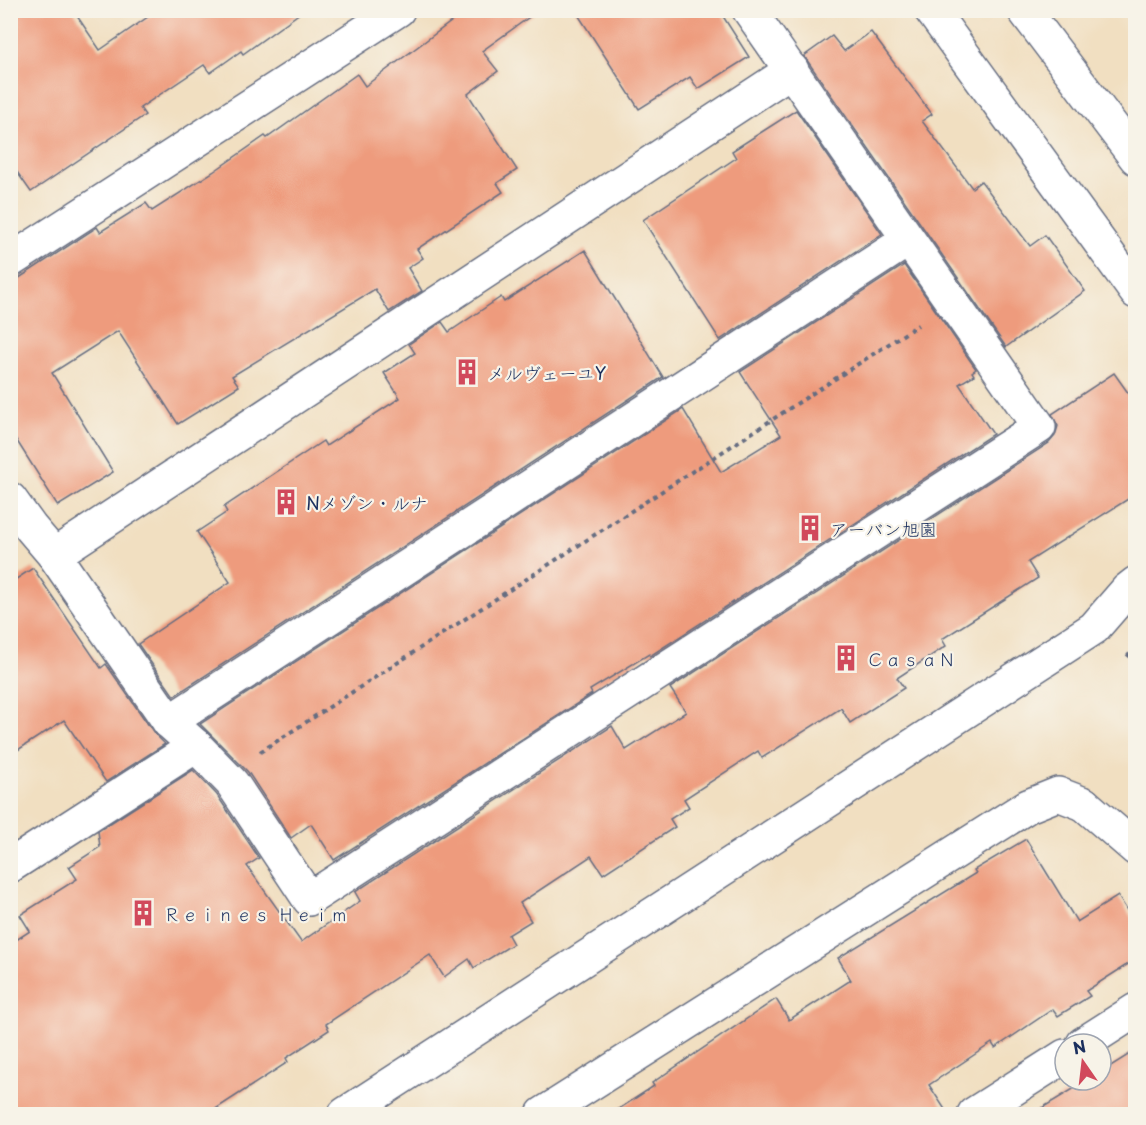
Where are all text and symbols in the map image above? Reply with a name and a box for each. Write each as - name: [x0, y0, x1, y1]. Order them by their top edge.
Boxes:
- building icon: メルヴェーユY: [452, 357, 482, 387]
- place label: メルヴェーユY: [487, 359, 607, 386]
- building icon: Nメゾン・ルナ: [271, 487, 301, 517]
- place label: Nメゾン・ルナ: [306, 489, 428, 516]
- building icon: アーバン旭園: [795, 513, 825, 543]
- place label: アーバン旭園: [830, 515, 937, 542]
- building icon: ＣａｓａＮ: [831, 643, 861, 673]
- place label: ＣａｓａＮ: [866, 645, 956, 672]
- building icon: Ｒｅｉｎｅｓ Ｈｅｉｍ: [128, 898, 158, 928]
- place label: Ｒｅｉｎｅｓ Ｈｅｉｍ: [163, 900, 349, 927]
- north arrow: [1053, 1032, 1113, 1092]
- text: N: [1070, 1033, 1088, 1060]

